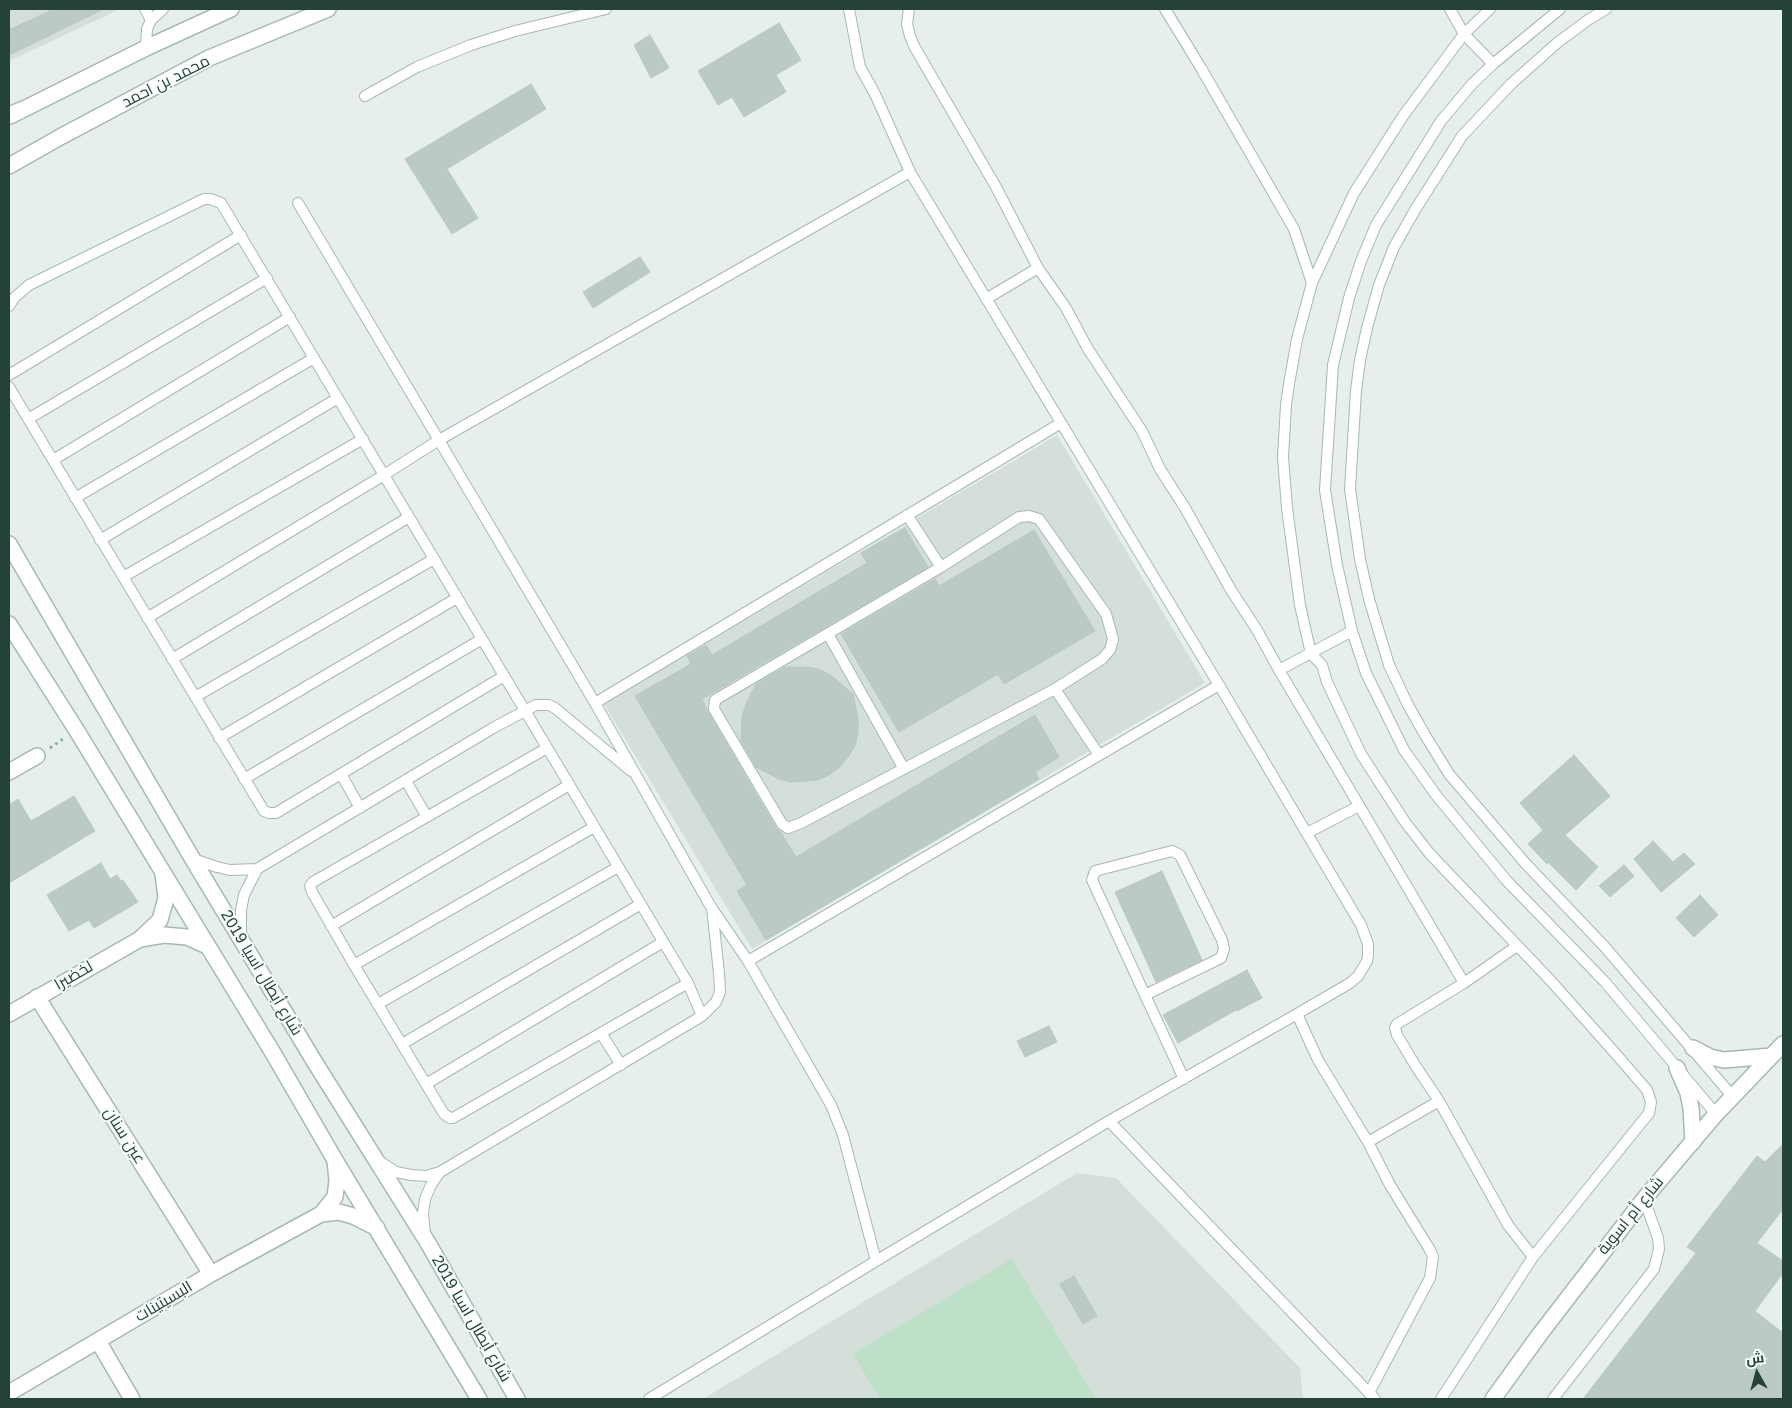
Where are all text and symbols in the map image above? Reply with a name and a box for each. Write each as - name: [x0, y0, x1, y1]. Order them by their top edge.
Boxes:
- street label: محمد بن احمد: [119, 52, 213, 112]
- street label: شارع أبطال اسيا 2019: [216, 907, 306, 1039]
- street label: لخضيرا: [51, 957, 97, 995]
- street label: عين سنان: [99, 1104, 149, 1168]
- street label: شارع أم اسوية: [1594, 1173, 1668, 1259]
- street label: شارع أبطال اسيا 2019: [427, 1252, 515, 1386]
- street label: البسيتينات: [132, 1277, 196, 1327]
- north arrow: [1732, 1348, 1782, 1398]
- text: ش: [1745, 1349, 1765, 1367]

